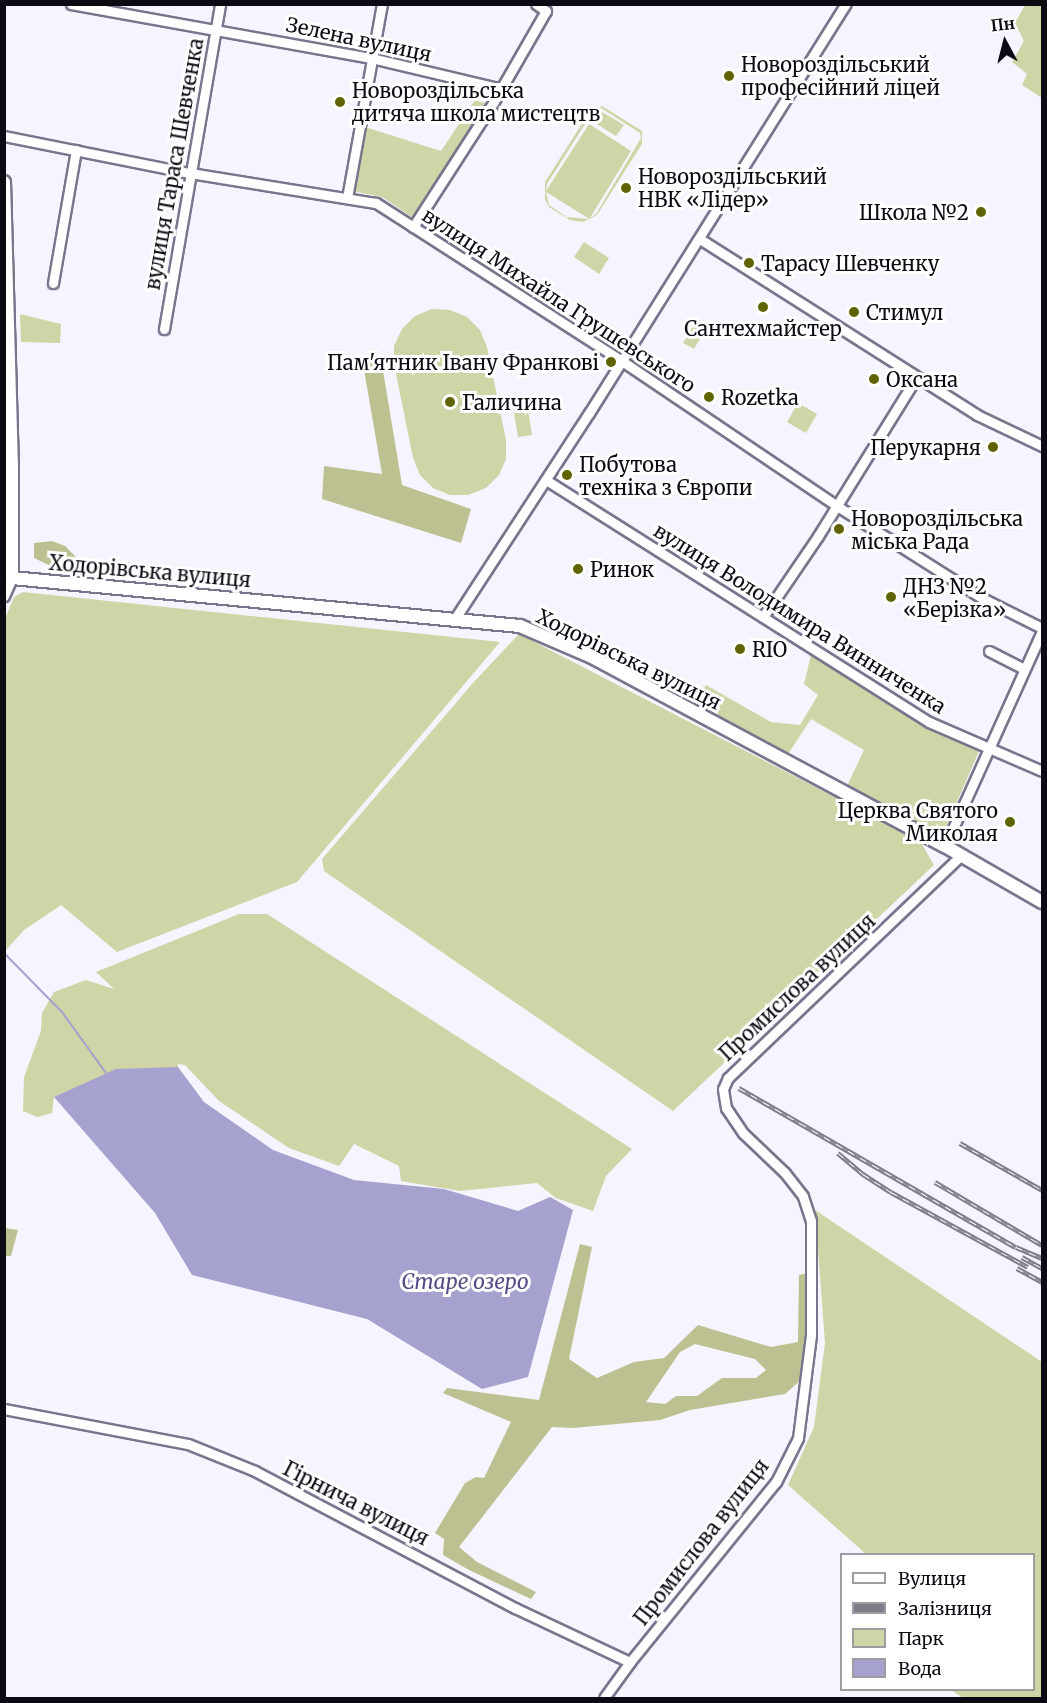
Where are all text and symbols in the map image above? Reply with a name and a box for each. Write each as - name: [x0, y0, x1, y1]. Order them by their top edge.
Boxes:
- street label: Зелена вулиця: [284, 12, 434, 66]
- north arrow: [975, 12, 1035, 72]
- text: Пн: [990, 13, 1016, 36]
- street label: вулиця Тараса Шевченка: [140, 36, 208, 292]
- place label: Новороздільський професійний ліцей: [741, 52, 940, 99]
- marker: Новороздільський професійний ліцей: [722, 69, 736, 83]
- place label: Новороздільська дитяча школа мистецтв: [352, 78, 600, 125]
- marker: Новороздільська дитяча школа мистецтв: [333, 95, 347, 109]
- place label: Новороздільський НВК «Лідер»: [638, 164, 827, 211]
- marker: Новороздільський НВК «Лідер»: [619, 181, 633, 195]
- place label: Школа №2: [859, 200, 969, 224]
- street label: вулиця Михайла Грушевського: [418, 203, 700, 397]
- marker: Школа №2: [974, 205, 988, 219]
- place label: Тарасу Шевченку: [761, 251, 939, 275]
- marker: Тарасу Шевченку: [742, 256, 756, 270]
- marker: Сантехмайстер: [756, 300, 770, 314]
- place label: Стимул: [866, 300, 943, 324]
- marker: Стимул: [847, 305, 861, 319]
- place label: Сантехмайстер: [684, 316, 842, 340]
- place label: Пам'ятник Івану Франкові: [327, 350, 599, 374]
- marker: Пам'ятник Івану Франкові: [604, 355, 618, 369]
- place label: Оксана: [886, 367, 958, 391]
- marker: Оксана: [867, 372, 881, 386]
- place label: Rozetka: [721, 385, 799, 409]
- place label: Галичина: [462, 390, 562, 414]
- marker: Rozetka: [702, 390, 716, 404]
- marker: Галичина: [443, 395, 457, 409]
- place label: Перукарня: [870, 435, 981, 459]
- marker: Перукарня: [986, 440, 1000, 454]
- place label: Побутова техніка з Європи: [579, 452, 753, 499]
- marker: Побутова техніка з Європи: [560, 468, 574, 482]
- place label: Новороздільська міська Рада: [851, 506, 1023, 553]
- street label: вулиця Володимира Винниченка: [650, 518, 950, 718]
- marker: Новороздільська міська Рада: [832, 522, 846, 536]
- street label: Ходорівська вулиця: [48, 550, 252, 592]
- place label: Ринок: [590, 557, 654, 581]
- marker: Ринок: [571, 562, 585, 576]
- place label: ДНЗ №2 «Берізка»: [903, 574, 1006, 621]
- marker: ДНЗ №2 «Берізка»: [884, 590, 898, 604]
- street label: Ходорівська вулиця: [533, 604, 725, 714]
- place label: RIO: [752, 637, 787, 661]
- marker: RIO: [733, 642, 747, 656]
- place label: Церква Святого Миколая: [838, 798, 998, 845]
- marker: Церква Святого Миколая: [1003, 815, 1017, 829]
- street label: Промислова вулиця: [714, 909, 880, 1065]
- water label: Старе озеро: [401, 1269, 529, 1295]
- street label: Промислова вулиця: [629, 1454, 773, 1630]
- street label: Гірнича вулиця: [279, 1456, 433, 1550]
- legend: [840, 1553, 1035, 1691]
- text: Вулиця: [898, 1567, 966, 1590]
- text: Залізниця: [898, 1597, 992, 1620]
- text: Парк: [898, 1627, 944, 1650]
- text: Вода: [898, 1657, 942, 1680]

